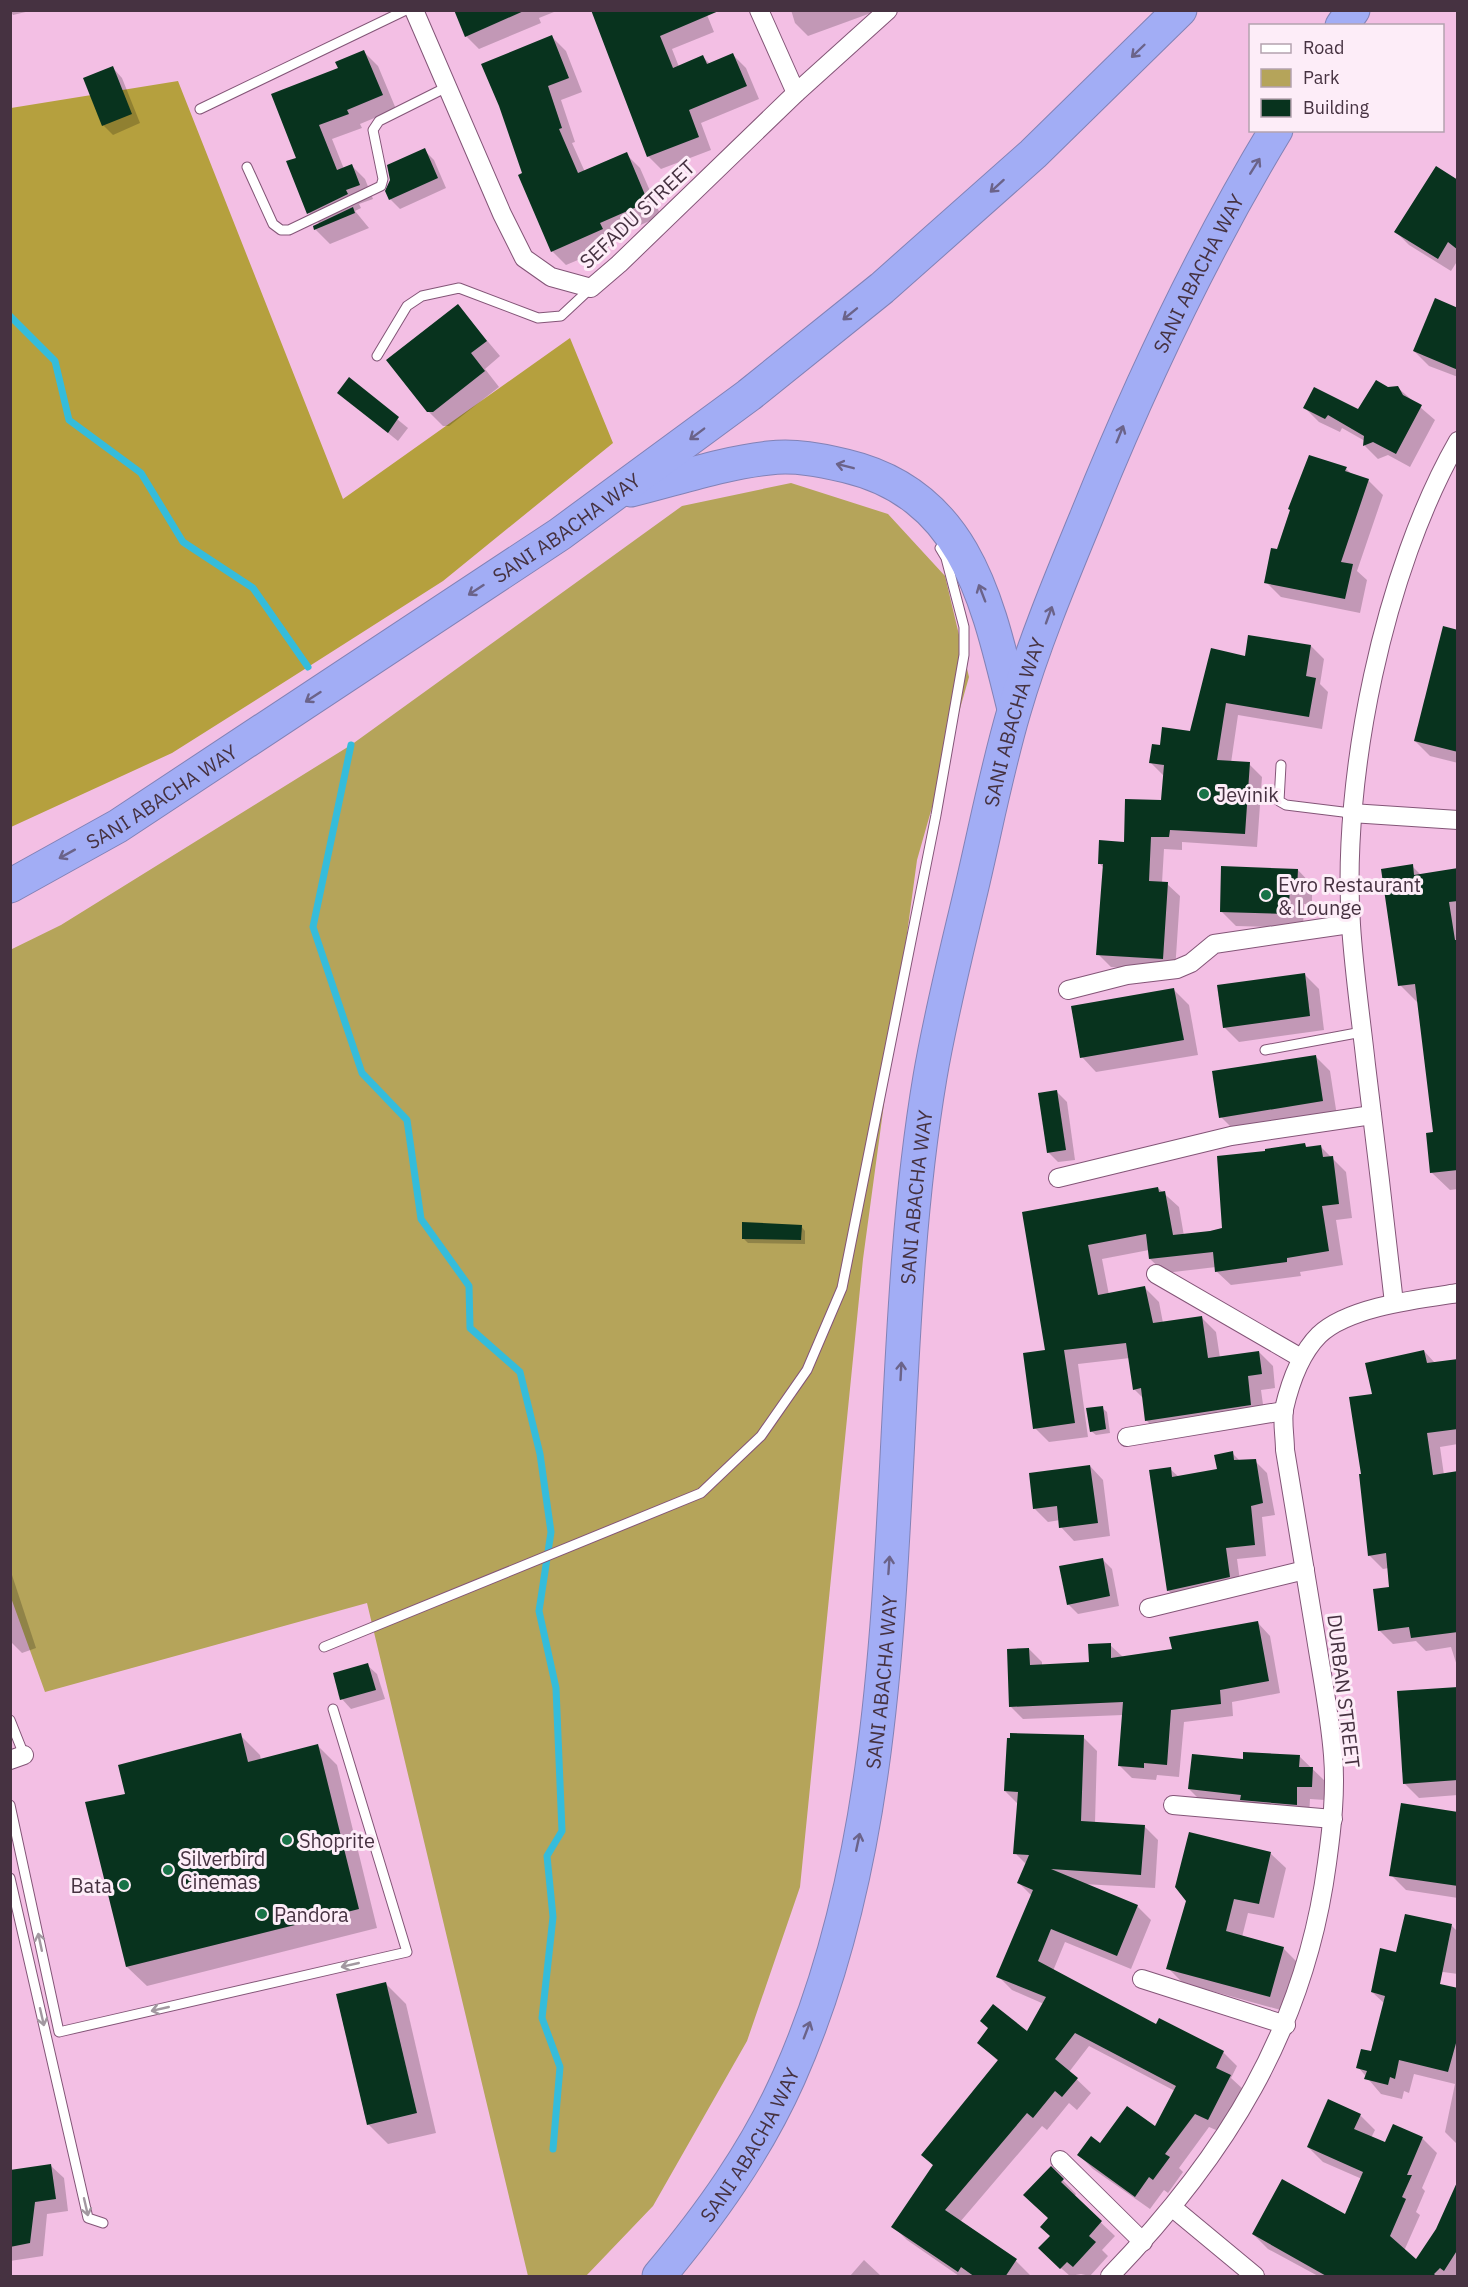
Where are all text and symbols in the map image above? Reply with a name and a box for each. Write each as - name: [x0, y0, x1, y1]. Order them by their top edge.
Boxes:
- legend: [1249, 24, 1444, 132]
- text: Road: [1303, 36, 1344, 59]
- one-way arrow: [1131, 44, 1146, 59]
- text: Park: [1303, 66, 1340, 89]
- text: Building: [1303, 96, 1370, 119]
- street label: SEFADU STREET: [574, 153, 700, 275]
- one-way arrow: [1249, 158, 1261, 175]
- one-way arrow: [990, 179, 1005, 193]
- street label: SANI ABACHA WAY: [1146, 189, 1250, 357]
- one-way arrow: [842, 307, 858, 320]
- one-way arrow: [1115, 425, 1126, 443]
- one-way arrow: [689, 428, 705, 440]
- one-way arrow: [836, 459, 855, 471]
- street label: SANI ABACHA WAY: [487, 466, 646, 589]
- one-way arrow: [468, 584, 484, 596]
- one-way arrow: [975, 584, 986, 602]
- one-way arrow: [1044, 606, 1055, 625]
- street label: SANI ABACHA WAY: [977, 634, 1051, 809]
- one-way arrow: [305, 692, 322, 704]
- street label: SANI ABACHA WAY: [81, 738, 242, 855]
- place label: Jevinik: [1216, 781, 1279, 808]
- marker: Jevinik: [1197, 787, 1211, 801]
- one-way arrow: [59, 849, 76, 861]
- place label: Evro Restaurant & Lounge: [1278, 871, 1421, 921]
- marker: Evro Restaurant & Lounge: [1259, 888, 1273, 902]
- street label: SANI ABACHA WAY: [893, 1108, 938, 1285]
- one-way arrow: [895, 1361, 906, 1381]
- one-way arrow: [884, 1556, 895, 1576]
- street label: SANI ABACHA WAY: [858, 1594, 903, 1771]
- street label: DURBAN STREET: [1321, 1613, 1367, 1769]
- place label: Shoprite: [299, 1827, 375, 1854]
- marker: Shoprite: [280, 1833, 294, 1847]
- one-way arrow: [853, 1833, 865, 1852]
- place label: Silverbird Cinemas: [180, 1845, 265, 1895]
- marker: Silverbird Cinemas: [161, 1863, 175, 1877]
- place label: Bata: [71, 1872, 112, 1899]
- marker: Bata: [117, 1878, 131, 1892]
- place label: Pandora: [274, 1901, 349, 1928]
- marker: Pandora: [255, 1907, 269, 1921]
- one-way arrow: [34, 1933, 45, 1952]
- one-way arrow: [341, 1960, 360, 1971]
- one-way arrow: [151, 2003, 170, 2015]
- one-way arrow: [37, 2007, 49, 2026]
- one-way arrow: [803, 2021, 814, 2040]
- street label: SANI ABACHA WAY: [693, 2063, 805, 2227]
- one-way arrow: [80, 2197, 92, 2216]

